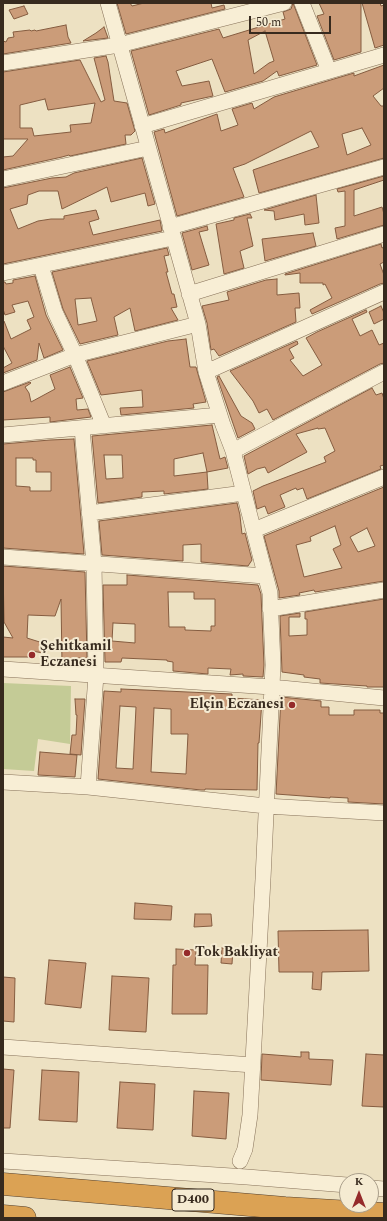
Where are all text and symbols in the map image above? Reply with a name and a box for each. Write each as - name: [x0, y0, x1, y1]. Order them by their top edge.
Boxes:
- scale bar: [251, 8, 333, 34]
- text: 50 m: [256, 13, 281, 32]
- place label: Şehitkamil Eczanesi: [40, 639, 111, 672]
- marker: Şehitkamil Eczanesi: [27, 650, 37, 660]
- place label: Elçin Eczanesi: [189, 697, 284, 713]
- marker: Elçin Eczanesi: [287, 700, 297, 710]
- place label: Tok Bakliyat: [195, 945, 278, 961]
- marker: Tok Bakliyat: [182, 948, 192, 958]
- north arrow: [339, 1173, 379, 1213]
- text: K: [355, 1173, 363, 1190]
- road number: D400: [172, 1189, 214, 1211]

